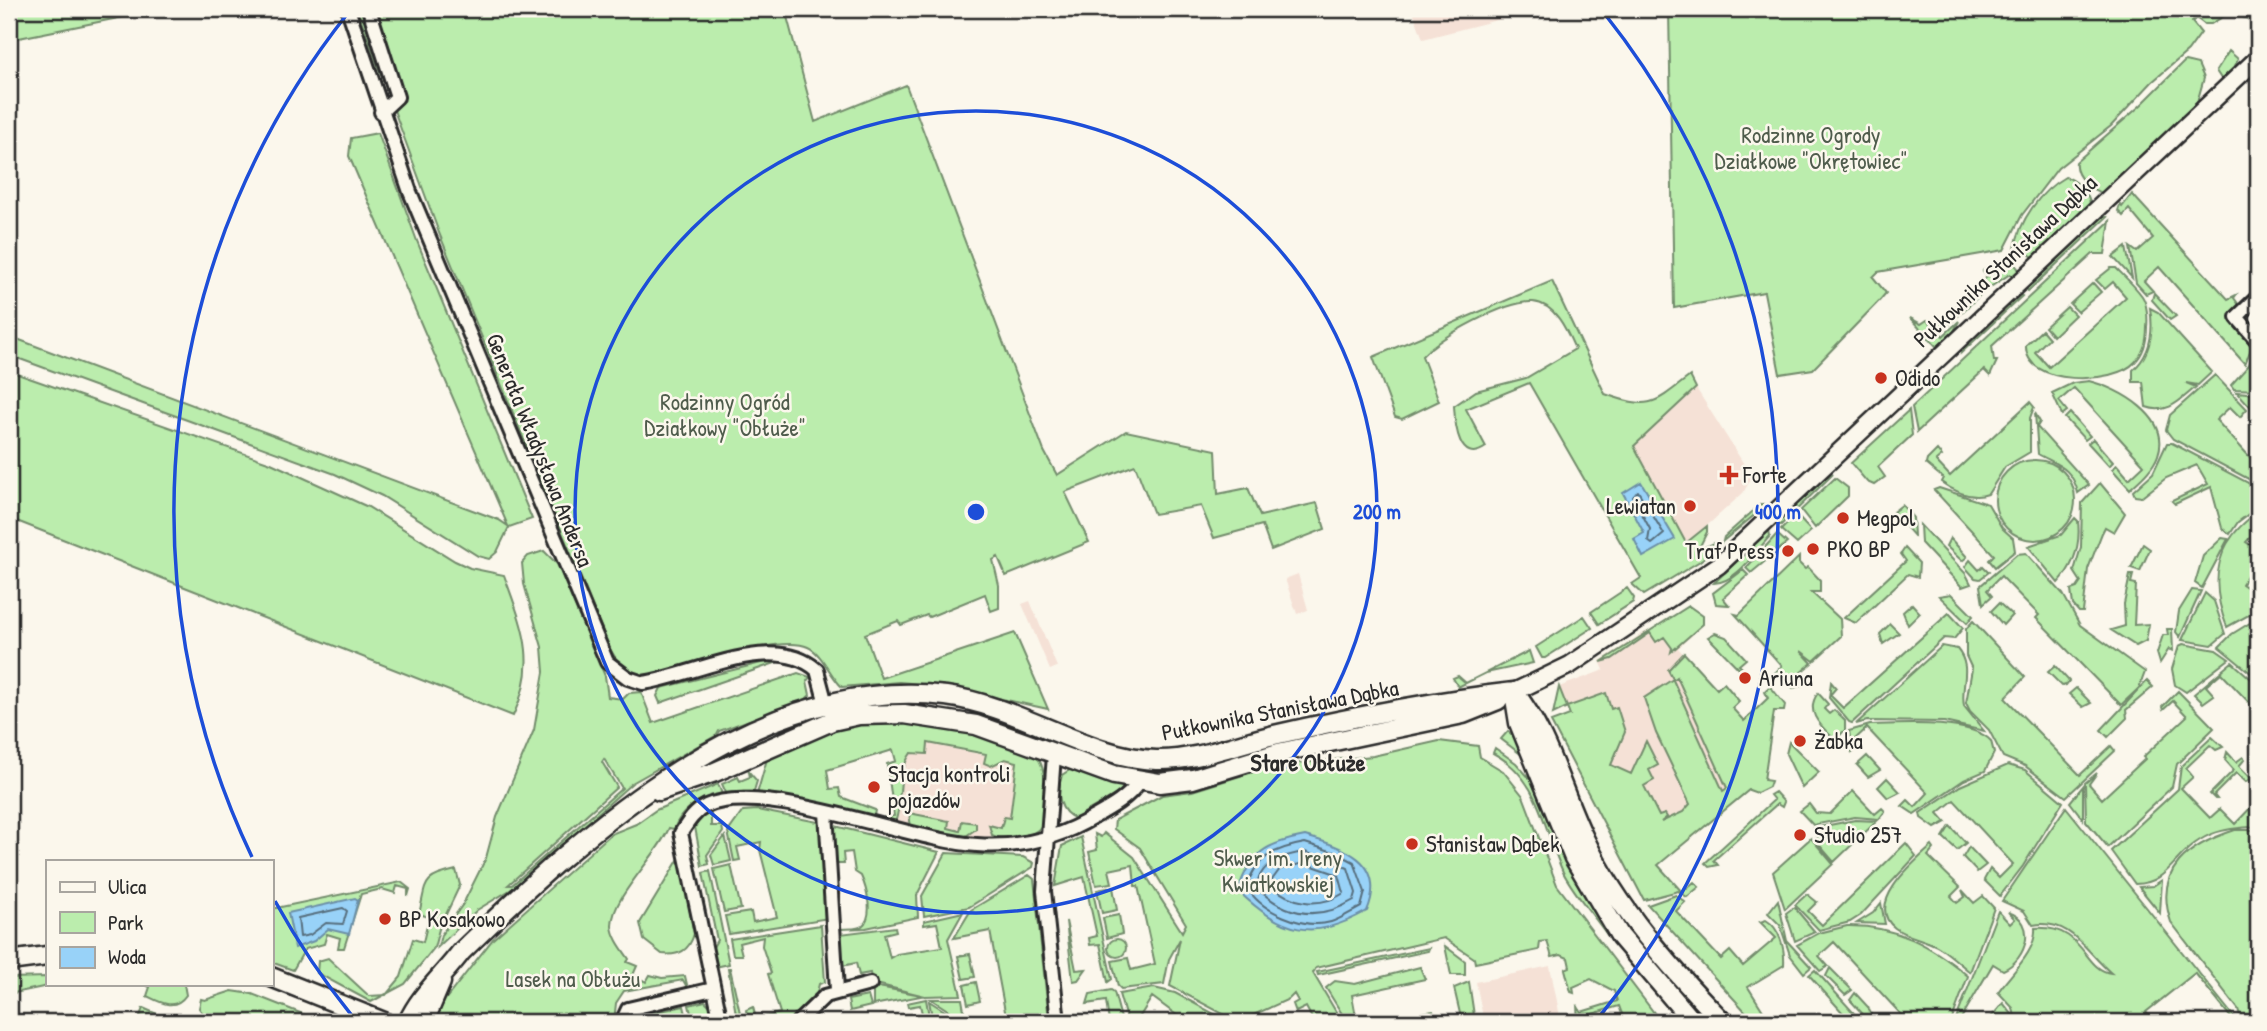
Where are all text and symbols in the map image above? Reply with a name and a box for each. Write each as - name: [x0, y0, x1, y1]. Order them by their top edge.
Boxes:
- park label: Rodzinne Ogrody Działkowe "Okrętowiec": [1715, 119, 1907, 176]
- street label: Pułkownika Stanisława Dąbka: [1906, 167, 2103, 354]
- street label: Generała Władysława Andersa: [479, 328, 602, 571]
- place label: Odido: [1895, 362, 1940, 393]
- marker: Odido: [1873, 370, 1889, 386]
- park label: Rodzinny Ogród Działkowy "Obłuże": [644, 386, 806, 443]
- place label: Forte: [1742, 459, 1787, 490]
- marker: Forte: [1721, 467, 1737, 483]
- place label: Lewiatan: [1606, 490, 1676, 521]
- text: 200 m: [1353, 497, 1401, 526]
- text: 400 m: [1755, 497, 1801, 526]
- marker: Lewiatan: [1682, 498, 1698, 514]
- centre of rings: [964, 500, 988, 524]
- place label: Megpol: [1857, 502, 1916, 533]
- marker: Megpol: [1835, 510, 1851, 526]
- place label: PKO BP: [1827, 533, 1891, 564]
- place label: Traf Press: [1685, 535, 1774, 566]
- marker: PKO BP: [1805, 541, 1821, 557]
- marker: Traf Press: [1780, 543, 1796, 559]
- place label: Ariuna: [1759, 662, 1813, 693]
- marker: Ariuna: [1737, 670, 1753, 686]
- street label: Pułkownika Stanisława Dąbka: [1159, 671, 1401, 748]
- place label: Żabka: [1814, 725, 1863, 756]
- marker: Żabka: [1792, 733, 1808, 749]
- district label: Stare Obłuże: [1251, 746, 1366, 778]
- place label: Stacja kontroli pojazdów: [888, 758, 1011, 815]
- marker: Stacja kontroli pojazdów: [866, 779, 882, 795]
- place label: Studio 257: [1814, 819, 1902, 850]
- marker: Studio 257: [1792, 827, 1808, 843]
- place label: Stanisław Dąbek: [1426, 828, 1560, 859]
- marker: Stanisław Dąbek: [1404, 836, 1420, 852]
- park label: Skwer im. Ireny Kwiatkowskiej: [1214, 842, 1343, 899]
- legend: [46, 860, 273, 986]
- text: Ulica: [108, 872, 146, 901]
- place label: BP Kosakowo: [399, 903, 505, 934]
- text: Park: [108, 908, 143, 937]
- marker: BP Kosakowo: [377, 911, 393, 927]
- text: Woda: [108, 942, 146, 971]
- park label: Lasek na Obłużu: [506, 963, 640, 994]

